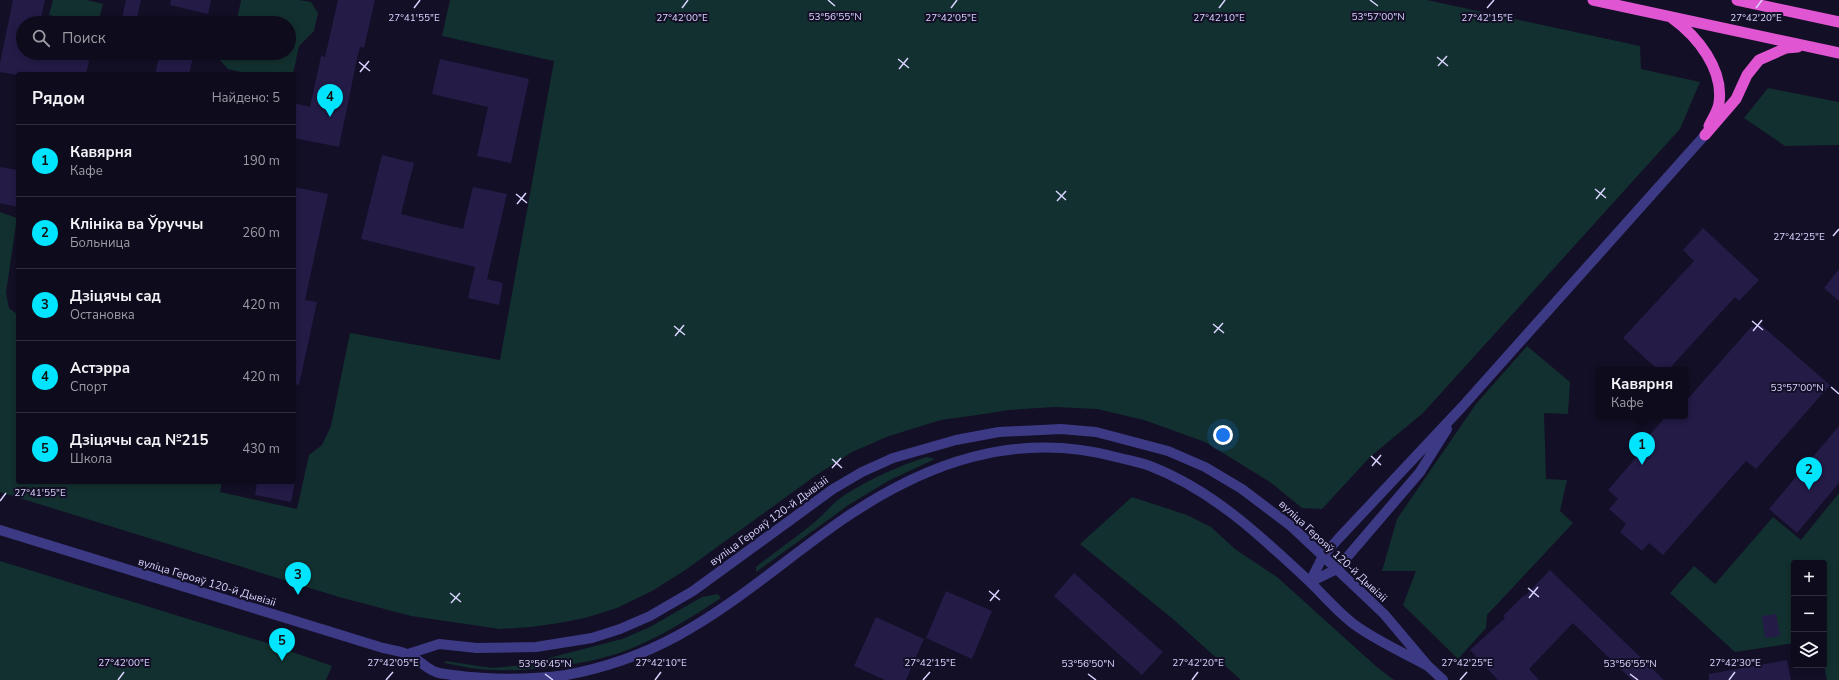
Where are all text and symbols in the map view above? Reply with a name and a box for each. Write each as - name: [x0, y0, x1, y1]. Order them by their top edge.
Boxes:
- text: 53°56'55"N: [808, 10, 862, 24]
- text: 53°57'00"N: [1351, 10, 1405, 24]
- text: 27°41'55"E: [388, 11, 440, 25]
- text: 27°42'00"E: [656, 11, 708, 25]
- text: 27°42'05"E: [925, 11, 977, 25]
- text: 27°42'10"E: [1193, 11, 1245, 25]
- text: 27°42'15"E: [1461, 11, 1513, 25]
- text: 27°42'20"E: [1730, 11, 1782, 25]
- search box: [16, 16, 296, 60]
- icon: search: [30, 27, 52, 49]
- text: Поиск: [62, 28, 106, 48]
- pin: 4: [317, 84, 343, 117]
- text: Рядом: [32, 87, 85, 110]
- text: Найдено: 5: [212, 89, 280, 107]
- text: Кавярня: [70, 142, 132, 162]
- text: 1: [41, 152, 49, 170]
- text: 190 m: [242, 152, 280, 170]
- text: Кафе: [70, 162, 103, 180]
- text: Клініка ва Ўруччы: [70, 214, 203, 234]
- text: 2: [41, 224, 49, 242]
- text: 260 m: [242, 224, 280, 242]
- text: 27°42'25"E: [1773, 230, 1825, 244]
- text: Больница: [70, 234, 130, 252]
- text: Дзіцячы сад: [70, 286, 161, 306]
- text: 3: [41, 296, 49, 314]
- text: 420 m: [242, 296, 280, 314]
- text: Остановка: [70, 306, 135, 324]
- text: Астэрра: [70, 358, 130, 378]
- popup: [1596, 367, 1688, 419]
- text: 4: [41, 368, 49, 386]
- text: 420 m: [242, 368, 280, 386]
- text: Кавярня: [1611, 374, 1673, 394]
- text: Спорт: [70, 378, 107, 396]
- text: 53°57'00"N: [1770, 381, 1824, 395]
- text: Кафе: [1611, 394, 1644, 412]
- your location: [1213, 425, 1233, 445]
- text: Дзіцячы сад №215: [70, 430, 208, 450]
- pin: 1: [1629, 432, 1655, 465]
- text: 5: [41, 440, 49, 458]
- text: 430 m: [242, 440, 280, 458]
- text: Школа: [70, 450, 112, 468]
- pin: 2: [1796, 457, 1822, 490]
- street label: вуліца Герояў 120-й Дывізіі: [707, 473, 831, 569]
- text: 27°41'55"E: [14, 486, 66, 500]
- street label: вуліца Герояў 120-й Дывізіі: [1275, 497, 1391, 605]
- street label: вуліца Герояў 120-й Дывізіі: [136, 554, 278, 610]
- map controls: [1791, 560, 1827, 668]
- button: +: [1791, 560, 1827, 596]
- pin: 3: [285, 562, 311, 595]
- button: −: [1791, 596, 1827, 632]
- pin: 5: [269, 628, 295, 661]
- button: layers: [1791, 632, 1827, 668]
- text: 27°42'00"E: [98, 656, 150, 670]
- text: 27°42'05"E: [367, 656, 419, 670]
- text: 27°42'10"E: [635, 656, 687, 670]
- text: 27°42'15"E: [904, 656, 956, 670]
- text: 27°42'20"E: [1172, 656, 1224, 670]
- text: 27°42'25"E: [1441, 656, 1493, 670]
- text: 27°42'30"E: [1709, 656, 1761, 670]
- text: 53°56'45"N: [518, 657, 572, 671]
- text: 53°56'50"N: [1061, 657, 1115, 671]
- text: 53°56'55"N: [1603, 657, 1657, 671]

